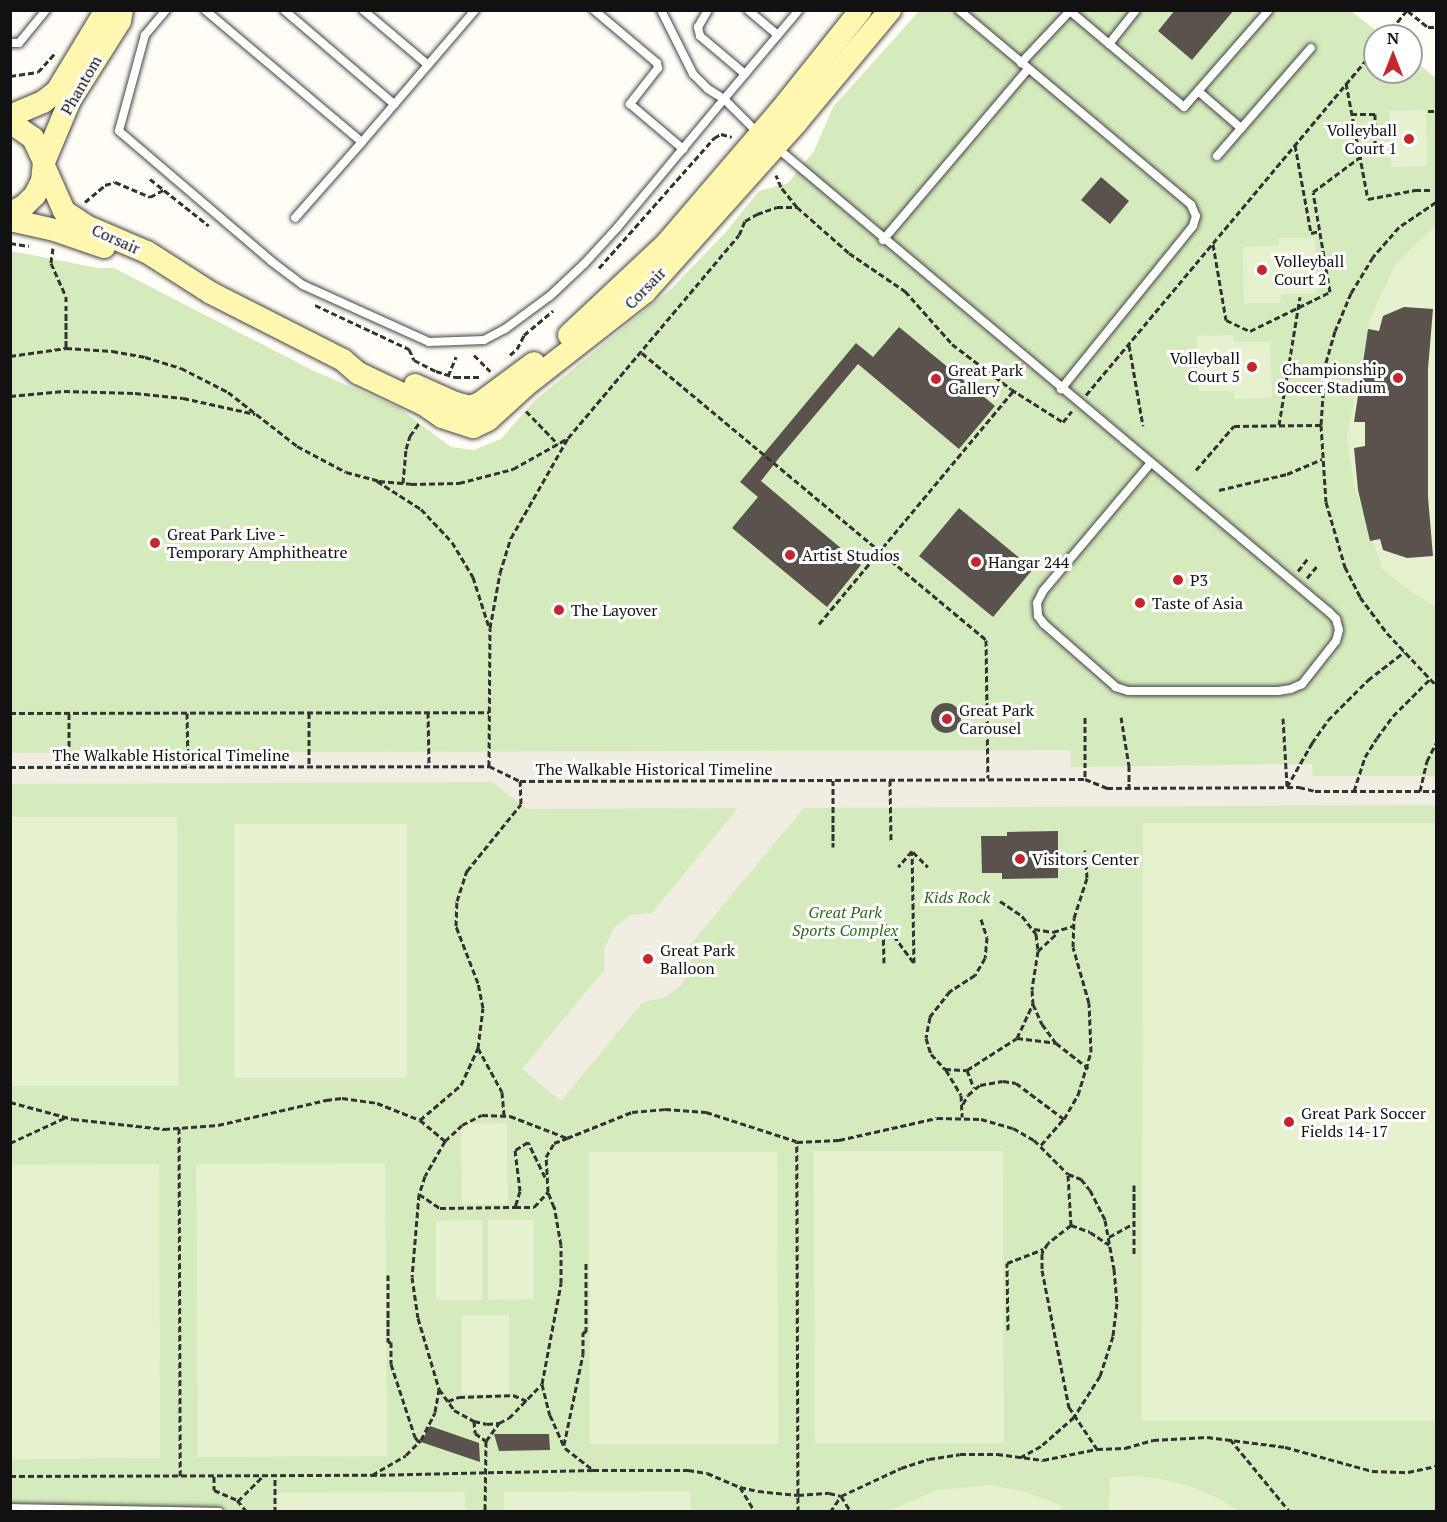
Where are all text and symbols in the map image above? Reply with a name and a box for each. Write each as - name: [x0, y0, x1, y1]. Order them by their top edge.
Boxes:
- north arrow: [1363, 24, 1423, 84]
- text: N: [1387, 27, 1399, 49]
- street label: Phantom: [56, 52, 106, 118]
- place label: Volleyball Court 1: [1327, 120, 1397, 158]
- marker: Volleyball Court 1: [1402, 132, 1416, 146]
- street label: Corsair: [89, 220, 143, 258]
- place label: Volleyball Court 2: [1274, 251, 1344, 289]
- street label: Corsair: [620, 263, 670, 313]
- marker: Volleyball Court 2: [1255, 263, 1269, 277]
- place label: Volleyball Court 5: [1170, 348, 1240, 386]
- place label: Championship Soccer Stadium: [1277, 359, 1386, 397]
- place label: Great Park Gallery: [948, 360, 1023, 398]
- marker: Volleyball Court 5: [1245, 360, 1259, 374]
- marker: Championship Soccer Stadium: [1391, 371, 1405, 385]
- marker: Great Park Gallery: [929, 372, 943, 386]
- place label: Great Park Live - Temporary Amphitheatre: [167, 524, 348, 562]
- marker: Great Park Live - Temporary Amphitheatre: [148, 536, 162, 550]
- place label: Artist Studios: [802, 545, 900, 565]
- marker: Artist Studios: [783, 548, 797, 562]
- place label: Hangar 244: [988, 552, 1069, 572]
- marker: Hangar 244: [969, 555, 983, 569]
- place label: P3: [1190, 570, 1208, 590]
- marker: P3: [1171, 573, 1185, 587]
- place label: Taste of Asia: [1152, 593, 1243, 613]
- marker: Taste of Asia: [1133, 596, 1147, 610]
- place label: The Layover: [571, 600, 657, 620]
- marker: The Layover: [552, 603, 566, 617]
- place label: Great Park Carousel: [959, 700, 1034, 738]
- marker: Great Park Carousel: [940, 712, 954, 726]
- street label: The Walkable Historical Timeline: [53, 745, 289, 765]
- street label: The Walkable Historical Timeline: [536, 759, 772, 779]
- place label: Visitors Center: [1032, 849, 1139, 869]
- marker: Visitors Center: [1013, 852, 1027, 866]
- park label: Kids Rock: [924, 887, 990, 907]
- park label: Great Park Sports Complex: [792, 902, 898, 940]
- place label: Great Park Balloon: [660, 940, 735, 978]
- marker: Great Park Balloon: [641, 952, 655, 966]
- place label: Great Park Soccer Fields 14-17: [1301, 1103, 1426, 1141]
- marker: Great Park Soccer Fields 14-17: [1282, 1115, 1296, 1129]

